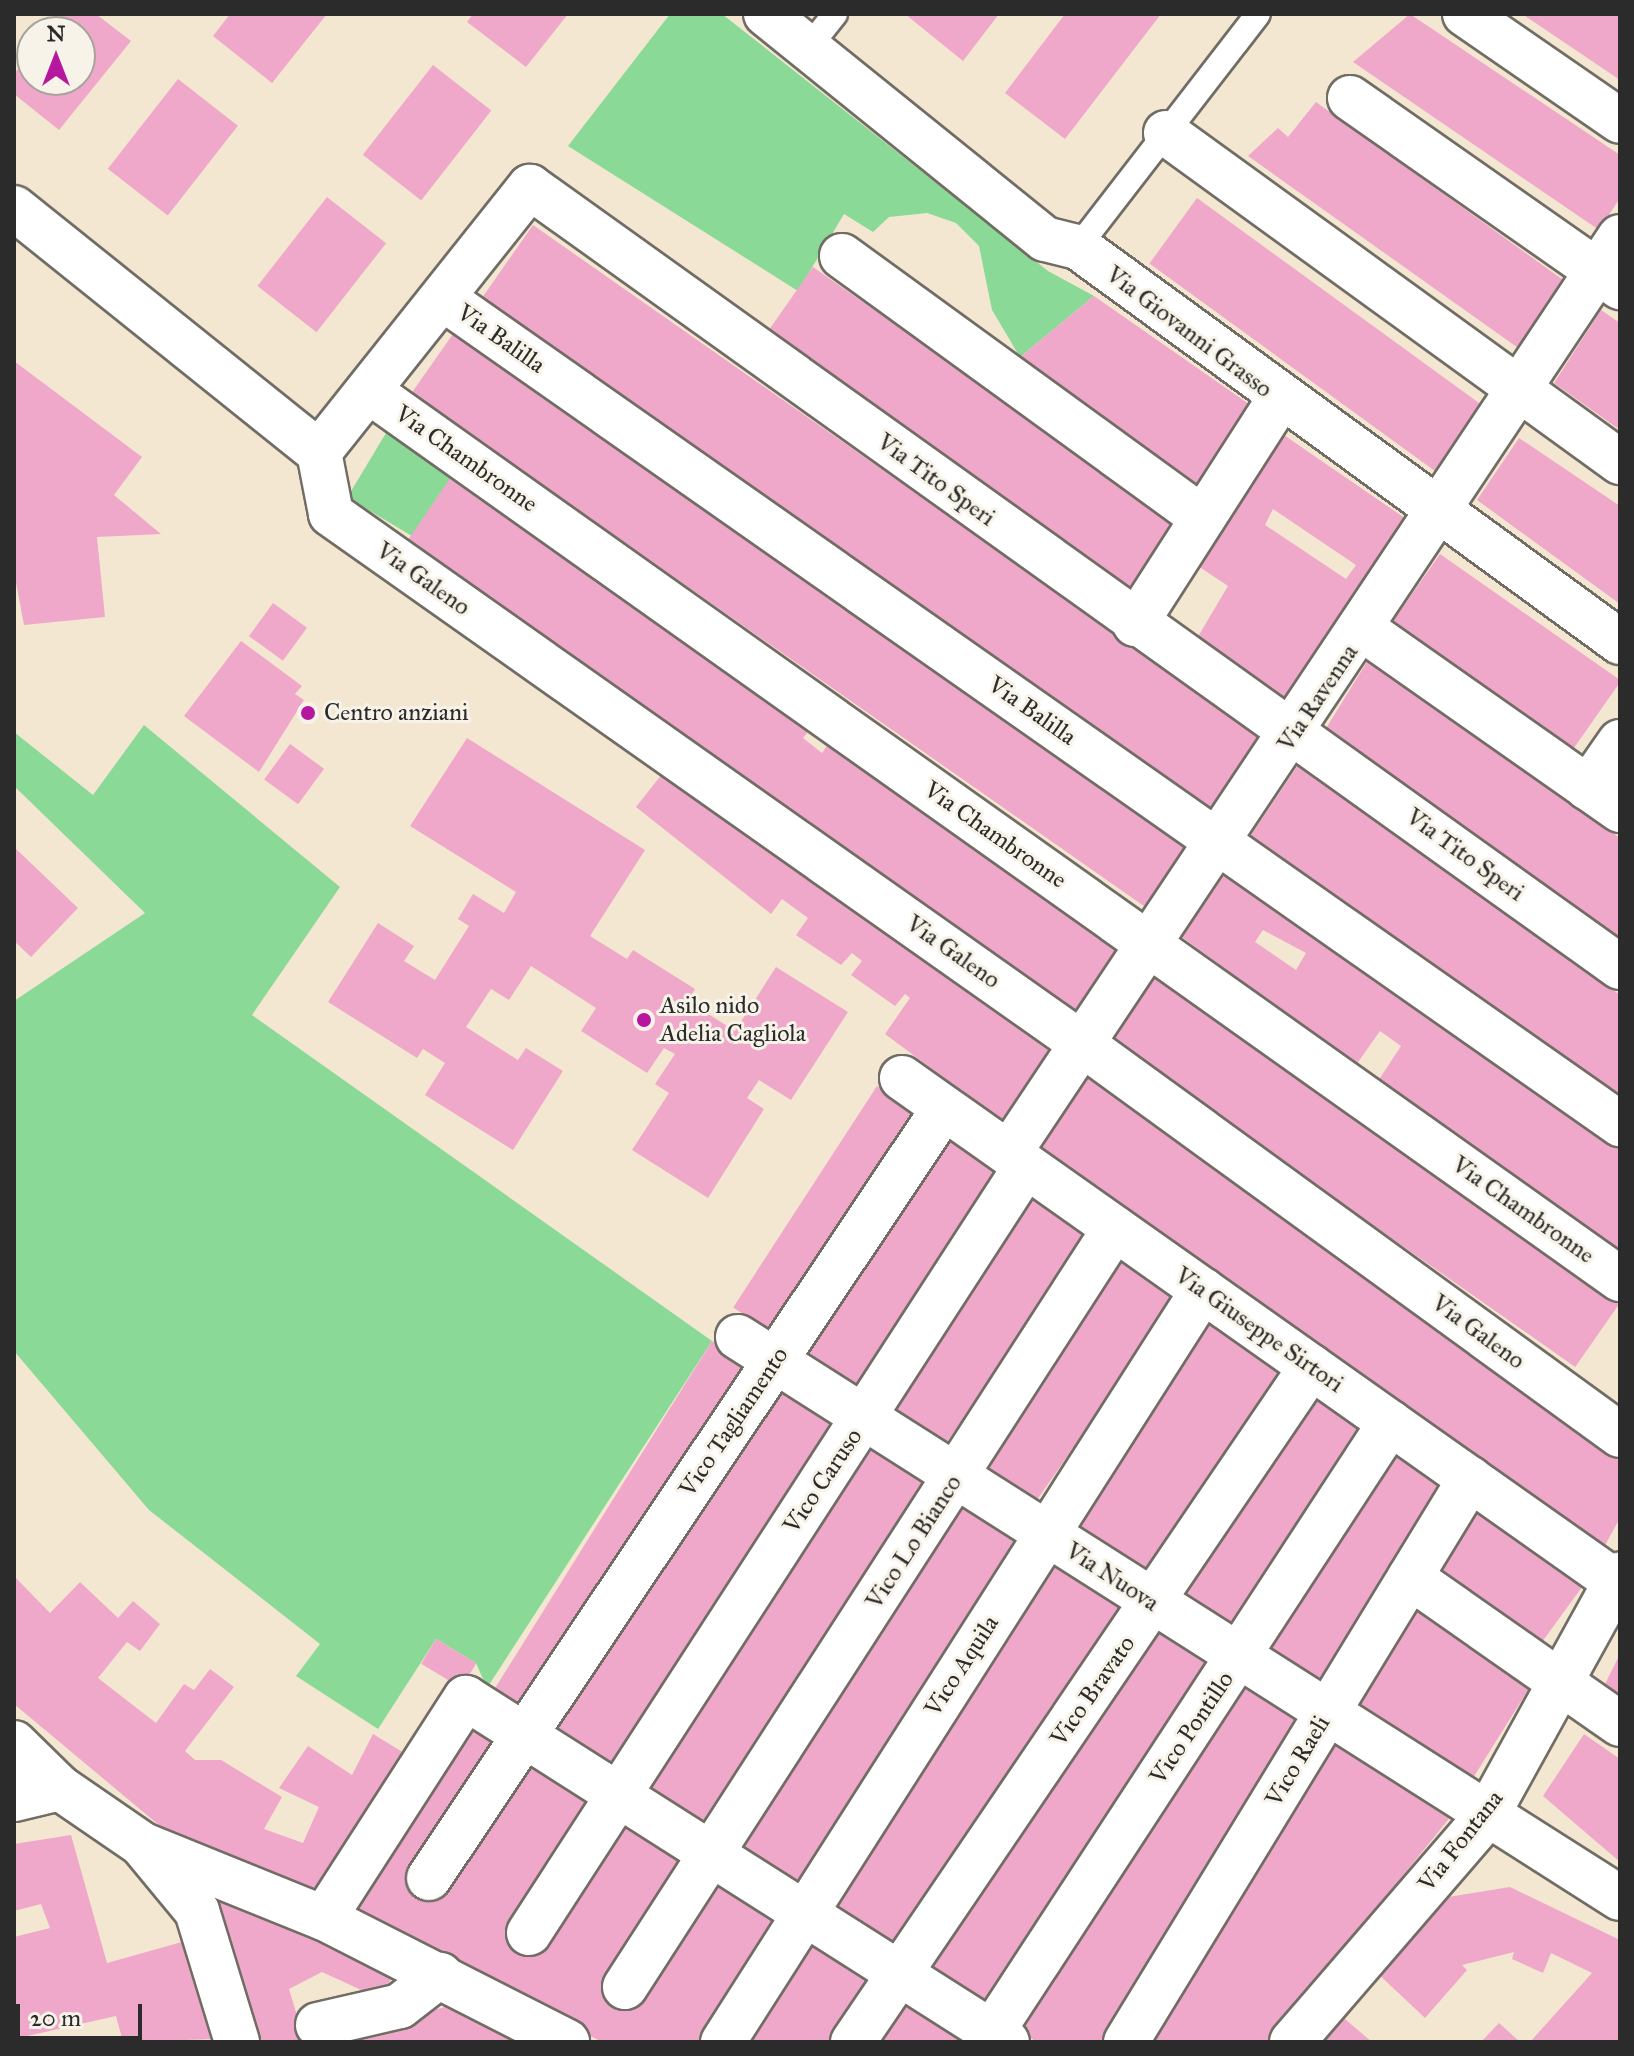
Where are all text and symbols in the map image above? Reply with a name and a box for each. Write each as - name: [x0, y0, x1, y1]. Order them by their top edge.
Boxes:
- north arrow: [16, 16, 96, 96]
- text: N: [47, 20, 65, 47]
- street label: Via Giovanni Grasso: [1100, 260, 1278, 404]
- street label: Via Balilla: [451, 298, 551, 380]
- street label: Via Chambronne: [389, 399, 543, 519]
- street label: Via Tito Speri: [871, 428, 1001, 532]
- street label: Via Galeno: [371, 536, 475, 622]
- street label: Via Ravenna: [1272, 639, 1364, 757]
- street label: Via Balilla: [982, 670, 1082, 752]
- place label: Centro anziani: [324, 699, 469, 727]
- marker: Centro anziani: [299, 704, 317, 722]
- street label: Via Chambronne: [918, 775, 1072, 895]
- street label: Via Tito Speri: [1400, 803, 1530, 907]
- street label: Via Galeno: [901, 909, 1005, 995]
- place label: Asilo nido Adelia Cagliola: [660, 992, 806, 1048]
- marker: Asilo nido Adelia Cagliola: [635, 1011, 653, 1029]
- street label: Via Chambronne: [1446, 1150, 1600, 1270]
- street label: Via Giuseppe Sirtori: [1169, 1261, 1349, 1399]
- street label: Via Galeno: [1426, 1289, 1530, 1375]
- street label: Vico Tagliamento: [673, 1342, 795, 1502]
- street label: Vico Caruso: [777, 1423, 869, 1539]
- street label: Vico Lo Bianco: [860, 1470, 968, 1614]
- street label: Via Nuova: [1060, 1536, 1164, 1618]
- street label: Vico Aquila: [919, 1610, 1005, 1722]
- street label: Vico Bravato: [1045, 1630, 1141, 1752]
- street label: Vico Pontillo: [1144, 1666, 1240, 1790]
- street label: Vico Raeli: [1260, 1710, 1336, 1812]
- street label: Via Fontana: [1413, 1785, 1509, 1897]
- scale bar: [20, 1988, 146, 2038]
- text: 20 m: [30, 2003, 81, 2033]

